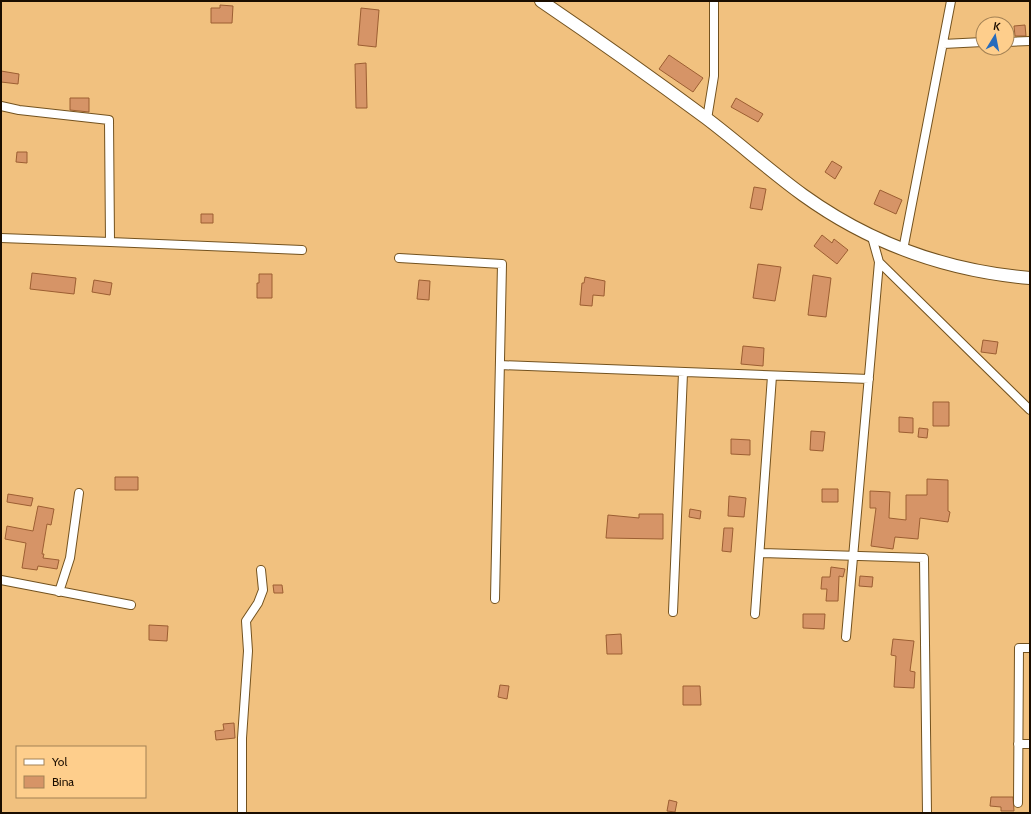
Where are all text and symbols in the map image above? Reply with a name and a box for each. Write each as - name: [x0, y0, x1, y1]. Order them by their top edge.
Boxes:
- north arrow: [975, 16, 1015, 56]
- text: K: [992, 19, 1001, 34]
- legend: [16, 746, 146, 798]
- text: Yol: [51, 754, 67, 769]
- text: Bina: [52, 774, 74, 789]

